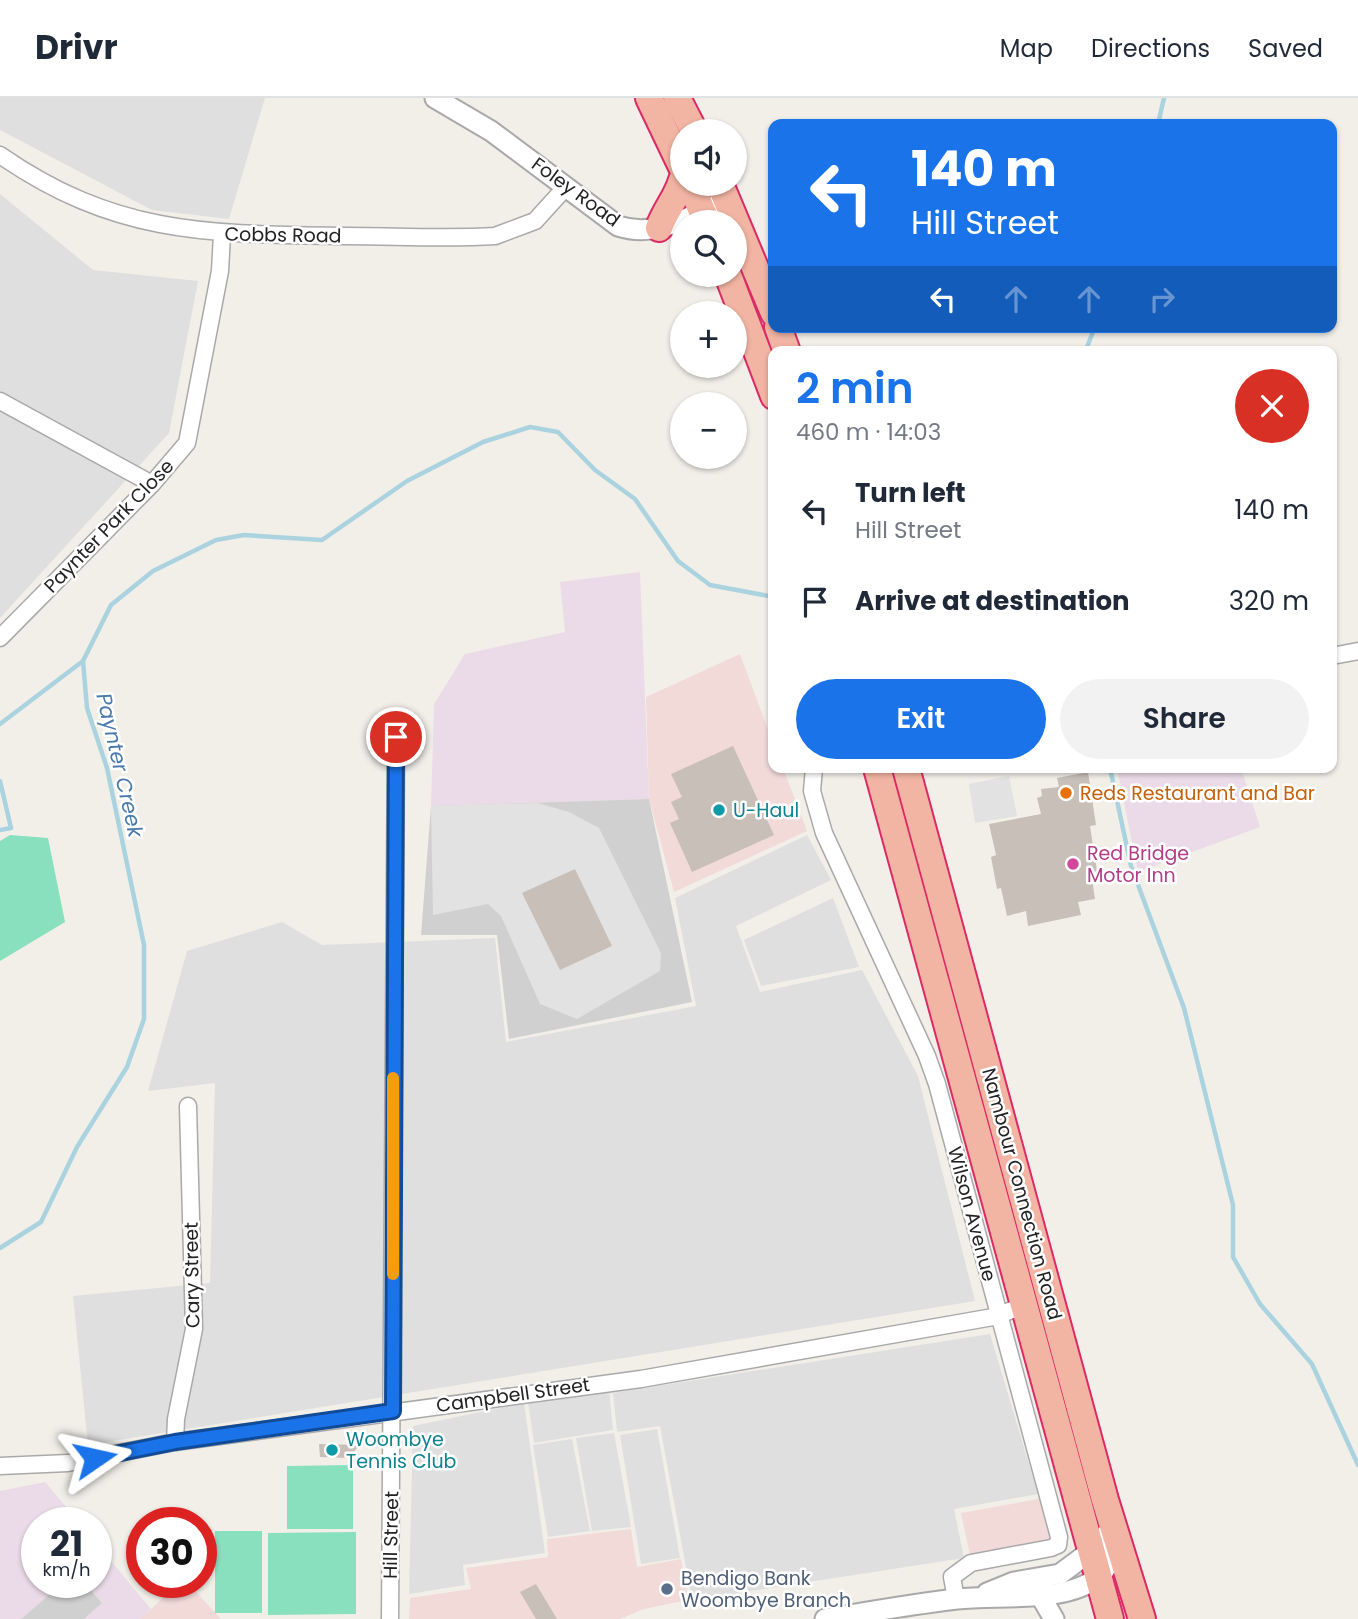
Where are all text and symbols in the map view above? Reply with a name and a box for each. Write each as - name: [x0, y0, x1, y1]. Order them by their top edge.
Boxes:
- text: Drivr: [35, 24, 118, 71]
- text: Map: [1000, 32, 1053, 65]
- text: Directions: [1091, 32, 1210, 65]
- text: Saved: [1248, 32, 1323, 65]
- map controls: [670, 119, 747, 469]
- button: sound: [670, 119, 747, 196]
- text: 140 m: [911, 135, 1057, 203]
- icon: left: [796, 147, 887, 238]
- street label: Foley Road: [526, 151, 626, 233]
- text: Hill Street: [911, 200, 1059, 245]
- button: search: [670, 210, 747, 287]
- street label: Cobbs Road: [224, 220, 342, 250]
- icon: left: [924, 280, 962, 318]
- icon: ahead: [997, 280, 1035, 318]
- icon: ahead: [1070, 280, 1108, 318]
- icon: right: [1143, 280, 1181, 318]
- button: +: [670, 301, 747, 378]
- text: 2 min: [796, 359, 914, 418]
- button: close: [1235, 369, 1309, 443]
- button: −: [670, 392, 747, 469]
- text: 460 m · 14:03: [796, 416, 941, 448]
- street label: Paynter Park Close: [38, 453, 180, 599]
- text: Turn left: [855, 475, 966, 511]
- icon: left: [796, 492, 834, 530]
- text: 140 m: [1234, 492, 1309, 528]
- text: Hill Street: [855, 514, 961, 546]
- icon: arrive: [796, 583, 834, 621]
- text: Arrive at destination: [855, 583, 1130, 619]
- text: 320 m: [1229, 583, 1309, 619]
- button: Exit: [796, 679, 1046, 759]
- button: Share: [1060, 679, 1309, 759]
- water label: Paynter Creek: [89, 690, 151, 841]
- pin: [366, 707, 426, 767]
- icon: arrive: [377, 718, 415, 756]
- place label: Reds Restaurant and Bar: [1080, 780, 1315, 807]
- marker: Reds Restaurant and Bar: [1058, 785, 1074, 801]
- place label: U-Haul: [733, 797, 799, 824]
- marker: U-Haul: [711, 802, 727, 818]
- place label: Red Bridge Motor Inn: [1087, 840, 1189, 889]
- marker: Red Bridge Motor Inn: [1065, 856, 1081, 872]
- street label: Nambour Connection Road: [975, 1065, 1069, 1323]
- street label: Wilson Avenue: [941, 1144, 1003, 1284]
- street label: Cary Street: [178, 1222, 206, 1328]
- street label: Campbell Street: [435, 1371, 592, 1419]
- position arrow: [58, 1421, 132, 1495]
- place label: Woombye Tennis Club: [346, 1426, 457, 1475]
- marker: Woombye Tennis Club: [324, 1442, 340, 1458]
- street label: Hill Street: [377, 1491, 405, 1579]
- speed limit sign: 30: [126, 1507, 217, 1598]
- text: 21: [50, 1519, 83, 1568]
- text: km/h: [43, 1557, 90, 1582]
- place label: Bendigo Bank Woombye Branch: [681, 1565, 851, 1614]
- marker: Bendigo Bank Woombye Branch: [659, 1581, 675, 1597]

